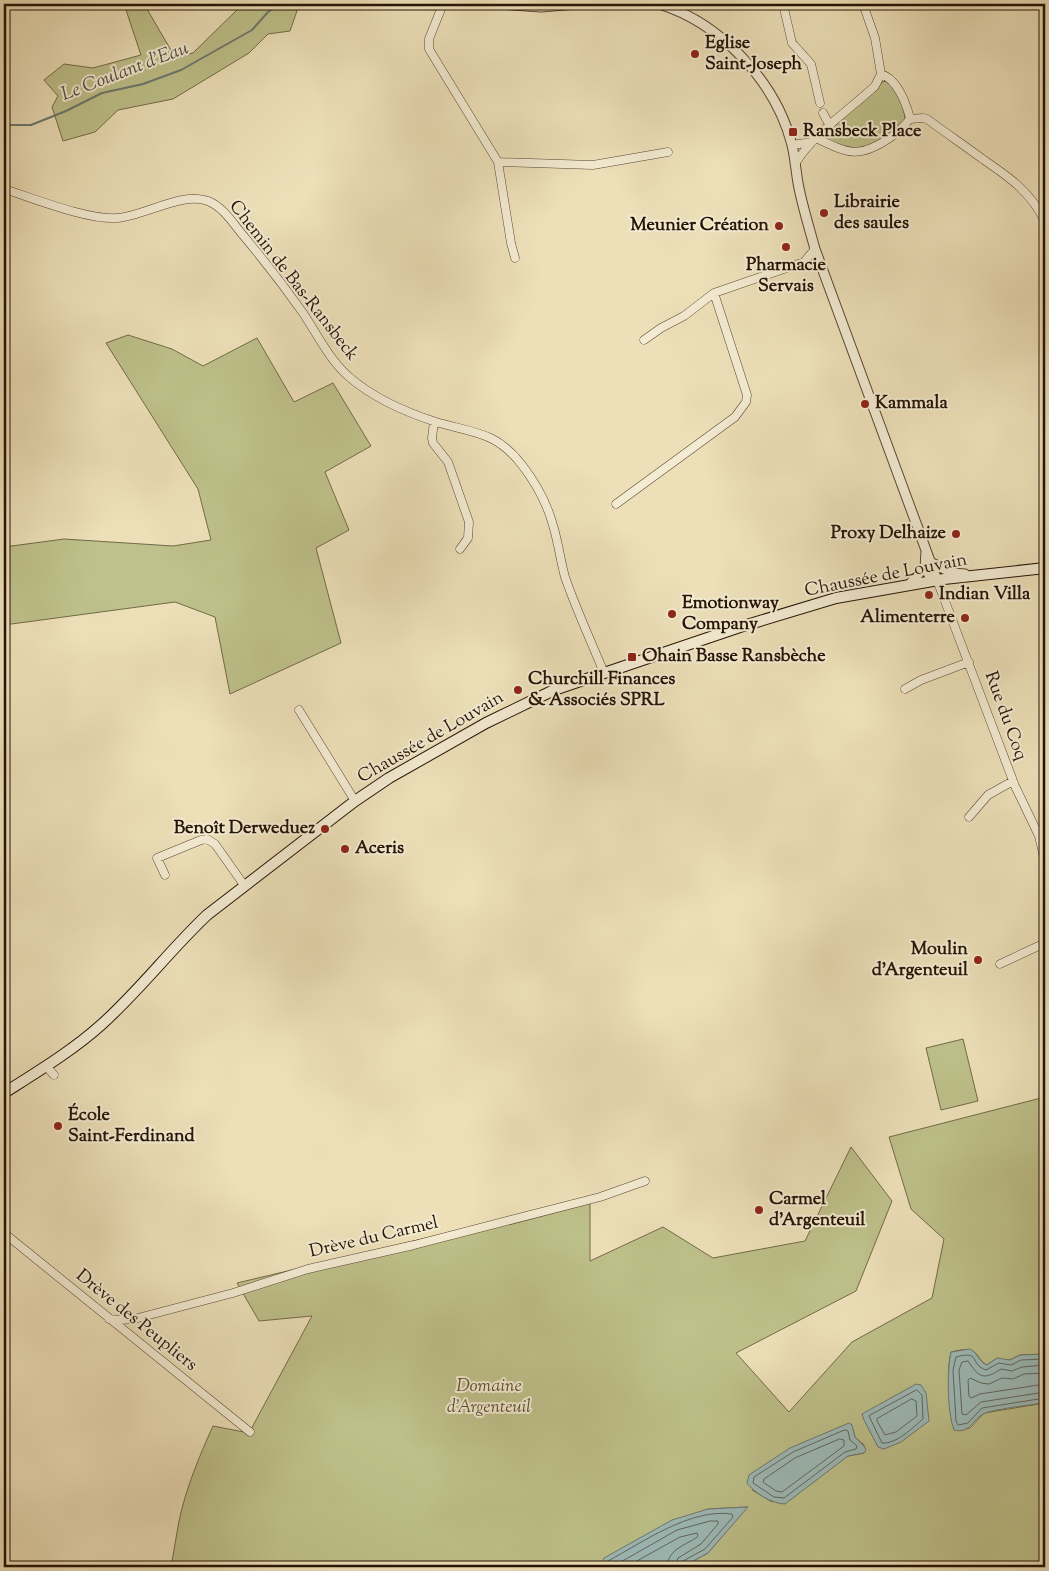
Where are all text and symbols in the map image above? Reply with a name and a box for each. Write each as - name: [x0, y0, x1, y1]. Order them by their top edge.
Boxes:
- place label: Eglise Saint-Joseph: [705, 31, 803, 78]
- water label: Le Coulant d'Eau: [57, 35, 193, 109]
- marker: Eglise Saint-Joseph: [689, 48, 701, 60]
- place label: Ransbeck Place: [803, 119, 922, 145]
- marker: Ransbeck Place: [787, 126, 799, 138]
- place label: Librairie des saules: [834, 190, 909, 237]
- street label: Chemin de Bas-Ransbeck: [222, 195, 364, 367]
- marker: Librairie des saules: [818, 207, 830, 219]
- place label: Meunier Création: [630, 213, 769, 239]
- marker: Meunier Création: [773, 220, 785, 232]
- marker: Pharmacie Servais: [780, 241, 792, 253]
- place label: Pharmacie Servais: [746, 253, 827, 300]
- place label: Kammala: [875, 391, 948, 417]
- marker: Kammala: [859, 398, 871, 410]
- place label: Proxy Delhaize: [831, 521, 947, 547]
- marker: Proxy Delhaize: [950, 528, 962, 540]
- street label: Chaussée de Louvain: [803, 547, 970, 605]
- place label: Indian Villa: [939, 582, 1031, 608]
- marker: Indian Villa: [923, 589, 935, 601]
- place label: Emotionway Company: [682, 591, 779, 638]
- place label: Alimenterre: [860, 605, 956, 631]
- marker: Emotionway Company: [666, 608, 678, 620]
- marker: Alimenterre: [959, 612, 971, 624]
- place label: Ohain Basse Ransbèche: [642, 644, 826, 670]
- marker: Ohain Basse Ransbèche: [626, 651, 638, 663]
- place label: Churchill Finances & Associés SPRL: [528, 667, 675, 714]
- street label: Rue du Coq: [977, 668, 1033, 764]
- marker: Churchill Finances & Associés SPRL: [512, 684, 524, 696]
- street label: Chaussée de Louvain: [353, 685, 509, 791]
- place label: Benoît Derweduez: [174, 816, 315, 842]
- marker: Benoît Derweduez: [319, 823, 331, 835]
- place label: Aceris: [355, 836, 404, 862]
- marker: Aceris: [339, 843, 351, 855]
- place label: Moulin d'Argenteuil: [872, 937, 969, 984]
- marker: Moulin d'Argenteuil: [972, 954, 984, 966]
- place label: École Saint-Ferdinand: [68, 1102, 195, 1150]
- marker: École Saint-Ferdinand: [52, 1120, 64, 1132]
- place label: Carmel d'Argenteuil: [769, 1187, 866, 1234]
- marker: Carmel d'Argenteuil: [753, 1204, 765, 1216]
- street label: Drève du Carmel: [307, 1211, 441, 1265]
- street label: Drève des Peupliers: [70, 1264, 202, 1378]
- park label: Domaine d'Argenteuil: [447, 1374, 531, 1421]

